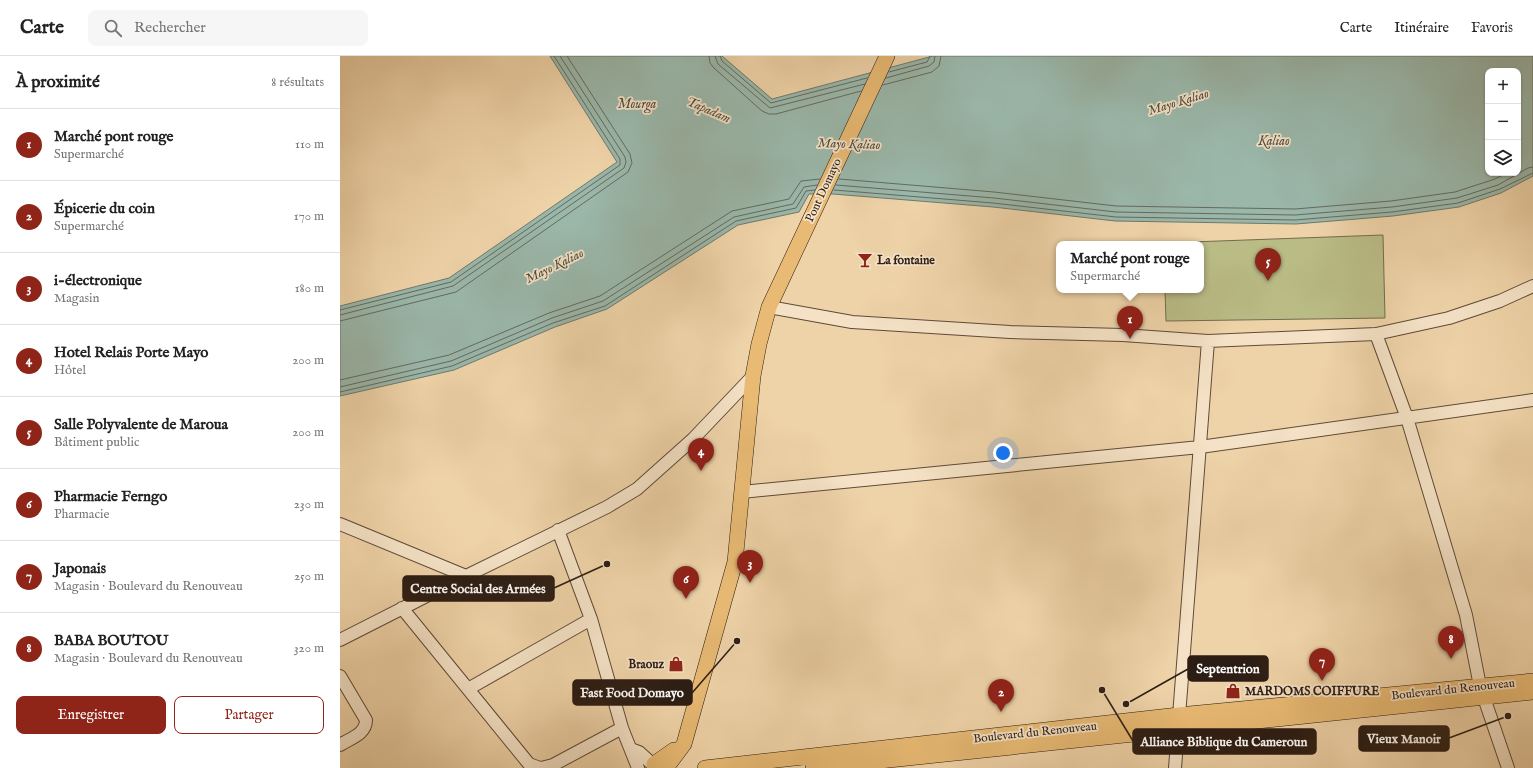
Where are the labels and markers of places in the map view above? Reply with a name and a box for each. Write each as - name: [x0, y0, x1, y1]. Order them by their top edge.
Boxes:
- pin: 5: [1255, 248, 1281, 281]
- bar icon: La fontaine: [856, 251, 874, 269]
- place label: La fontaine: [876, 253, 935, 268]
- pin: 1: [1117, 306, 1143, 339]
- pin: 4: [688, 438, 714, 471]
- pin: 3: [737, 550, 763, 583]
- pin: 6: [673, 566, 699, 599]
- callout: Centre Social des Armées: [403, 576, 554, 601]
- pin: 8: [1438, 626, 1464, 659]
- pin: 7: [1309, 648, 1335, 681]
- shop icon: Braouz: [667, 655, 685, 673]
- callout: Septentrion: [1188, 656, 1268, 681]
- place label: Braouz: [628, 657, 664, 672]
- pin: 2: [988, 679, 1014, 712]
- callout: Fast Food Domayo: [573, 680, 692, 705]
- shop icon: MARDOMS COIFFURE: [1224, 682, 1242, 700]
- place label: MARDOMS COIFFURE: [1245, 684, 1380, 699]
- callout: Vieux Manoir: [1359, 726, 1449, 751]
- callout: Alliance Biblique du Cameroun: [1133, 729, 1316, 754]

